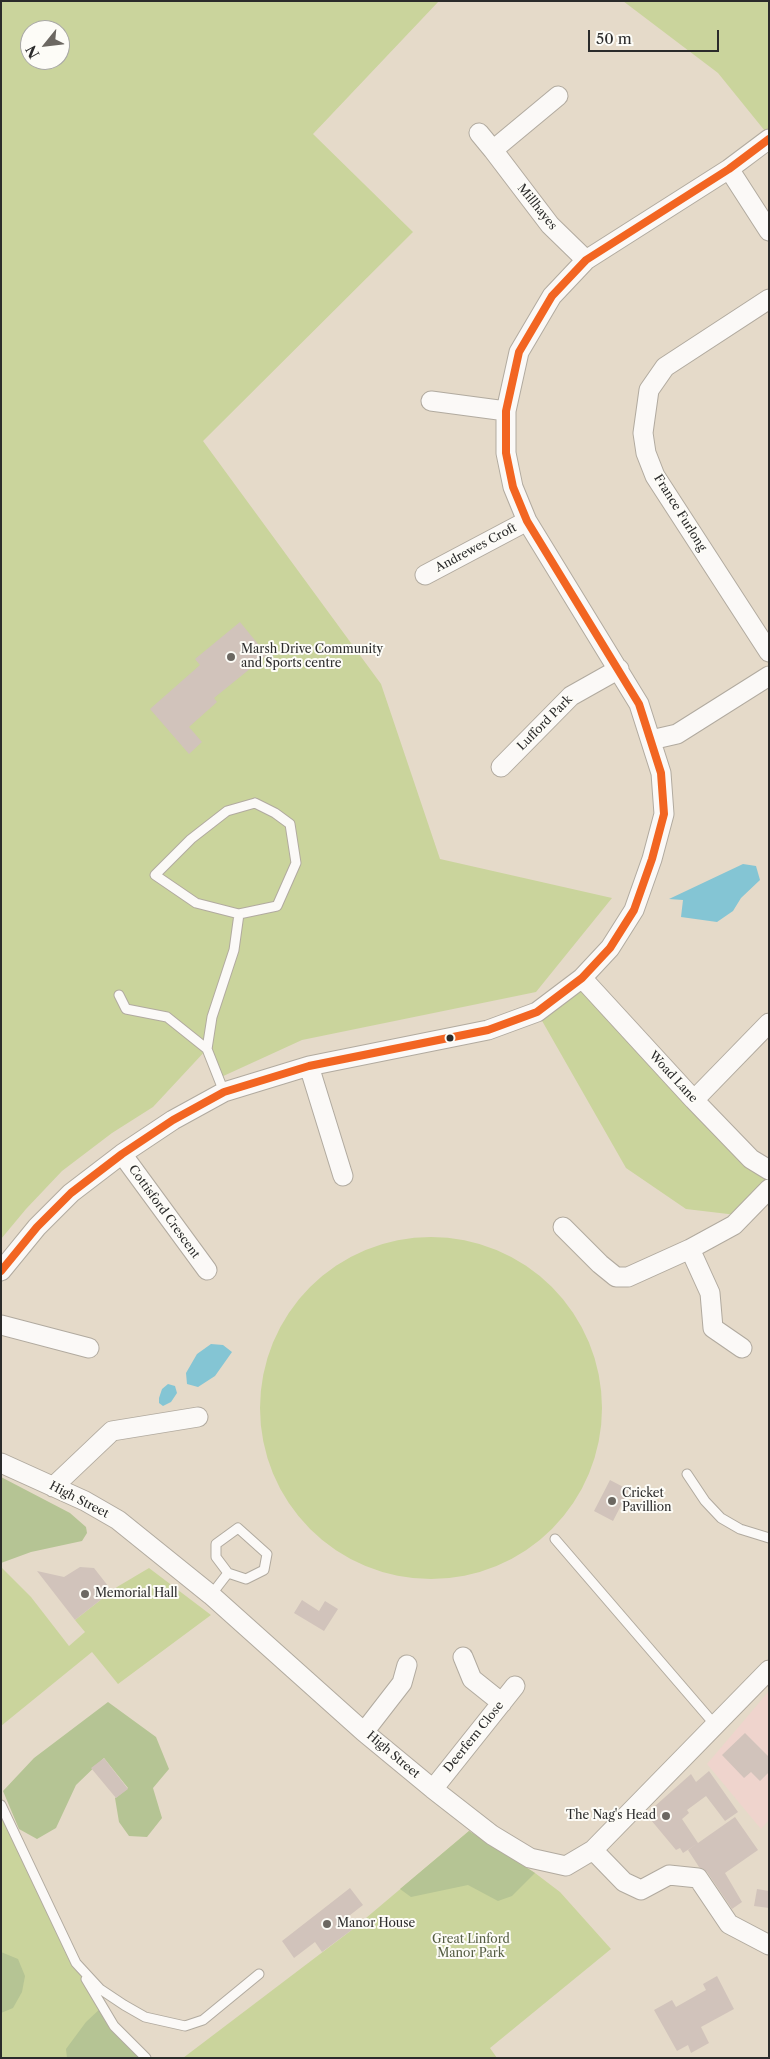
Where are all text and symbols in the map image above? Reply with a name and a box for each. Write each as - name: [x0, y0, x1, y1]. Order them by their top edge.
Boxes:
- north arrow: [20, 20, 70, 70]
- scale bar: [590, 20, 721, 52]
- text: 50 m: [596, 29, 632, 48]
- text: N: [22, 42, 44, 61]
- street label: Millhayes: [514, 181, 560, 233]
- street label: France Furlong: [651, 472, 709, 554]
- street label: Andrewes Croft: [433, 521, 519, 575]
- place label: Marsh Drive Community and Sports centre: [241, 643, 383, 671]
- marker: Marsh Drive Community and Sports centre: [225, 651, 237, 663]
- street label: Lufford Park: [514, 692, 576, 754]
- unlabelled marker: [445, 1033, 455, 1043]
- street label: Woad Lane: [646, 1048, 700, 1106]
- street label: Cottisford Crescent: [125, 1163, 203, 1261]
- street label: High Street: [47, 1479, 111, 1521]
- place label: Cricket Pavillion: [622, 1487, 672, 1515]
- marker: Cricket Pavillion: [606, 1495, 618, 1507]
- place label: Memorial Hall: [95, 1587, 178, 1601]
- marker: Memorial Hall: [79, 1588, 91, 1600]
- street label: Deerfern Close: [441, 1699, 507, 1775]
- street label: High Street: [363, 1729, 423, 1781]
- place label: The Nag's Head: [566, 1809, 656, 1823]
- marker: The Nag's Head: [660, 1810, 672, 1822]
- place label: Manor House: [337, 1917, 415, 1931]
- marker: Manor House: [321, 1918, 333, 1930]
- park label: Great Linford Manor Park: [432, 1933, 510, 1961]

